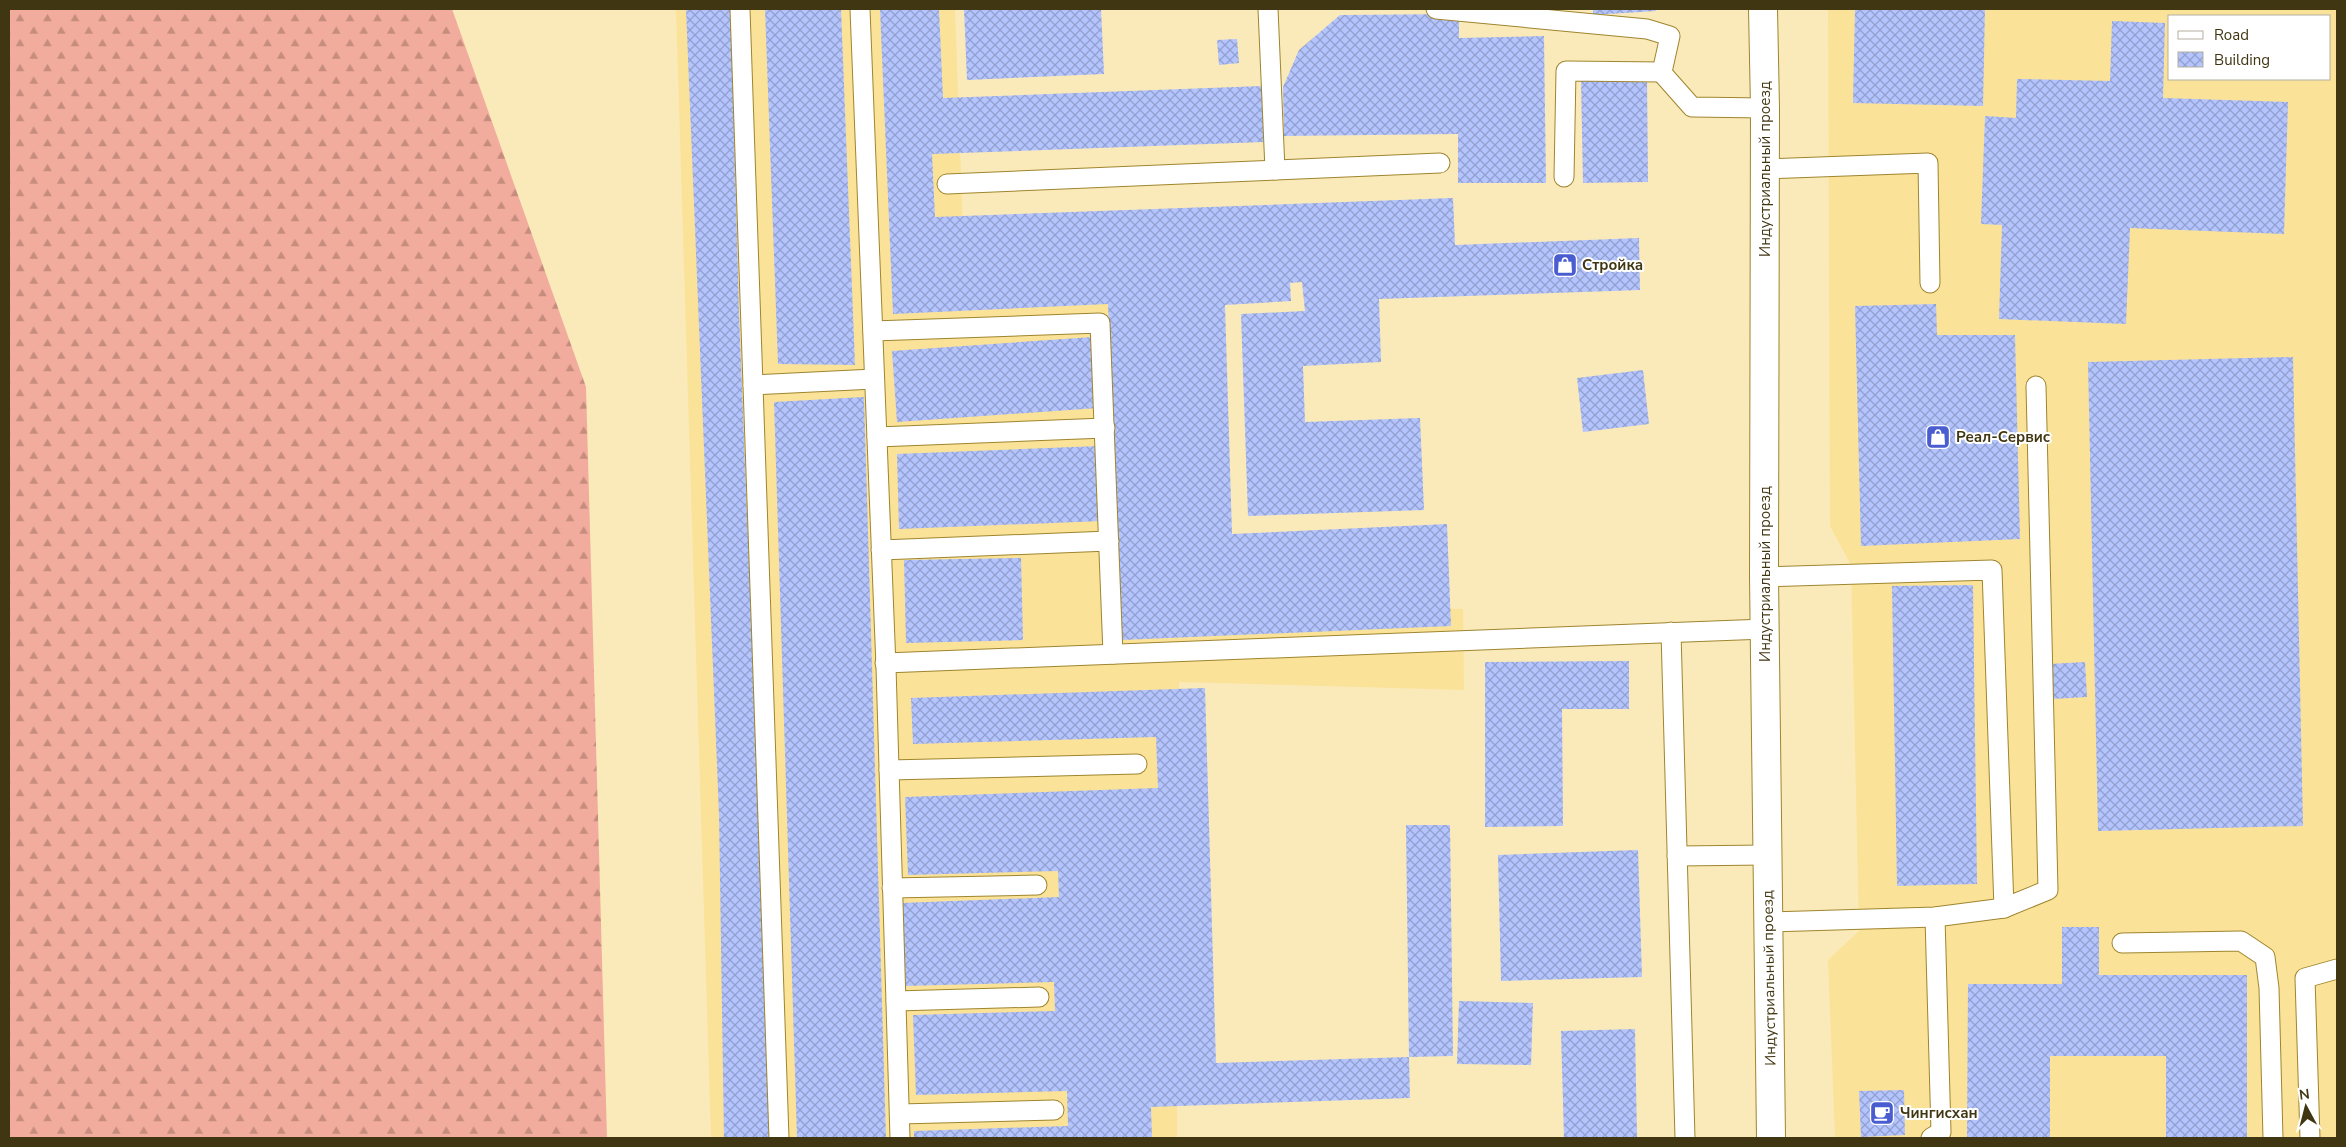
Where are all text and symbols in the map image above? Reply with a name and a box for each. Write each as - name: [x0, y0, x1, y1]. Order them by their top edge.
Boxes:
- legend: [2168, 15, 2331, 80]
- text: Road: [2214, 25, 2249, 45]
- text: Building: [2214, 50, 2270, 70]
- street label: Индустриальный проезд: [1755, 81, 1775, 257]
- shop icon: Стройка: [1552, 252, 1578, 278]
- place label: Стройка: [1582, 255, 1643, 275]
- shop icon: Реал-Сервис: [1925, 424, 1951, 450]
- place label: Реал-Сервис: [1956, 427, 2050, 447]
- street label: Индустриальный проезд: [1755, 486, 1775, 662]
- street label: Индустриальный проезд: [1757, 890, 1781, 1066]
- north arrow: [2281, 1082, 2331, 1132]
- text: N: [2298, 1085, 2311, 1105]
- cafe icon: Чингисхан: [1869, 1100, 1895, 1126]
- place label: Чингисхан: [1900, 1103, 1978, 1123]

